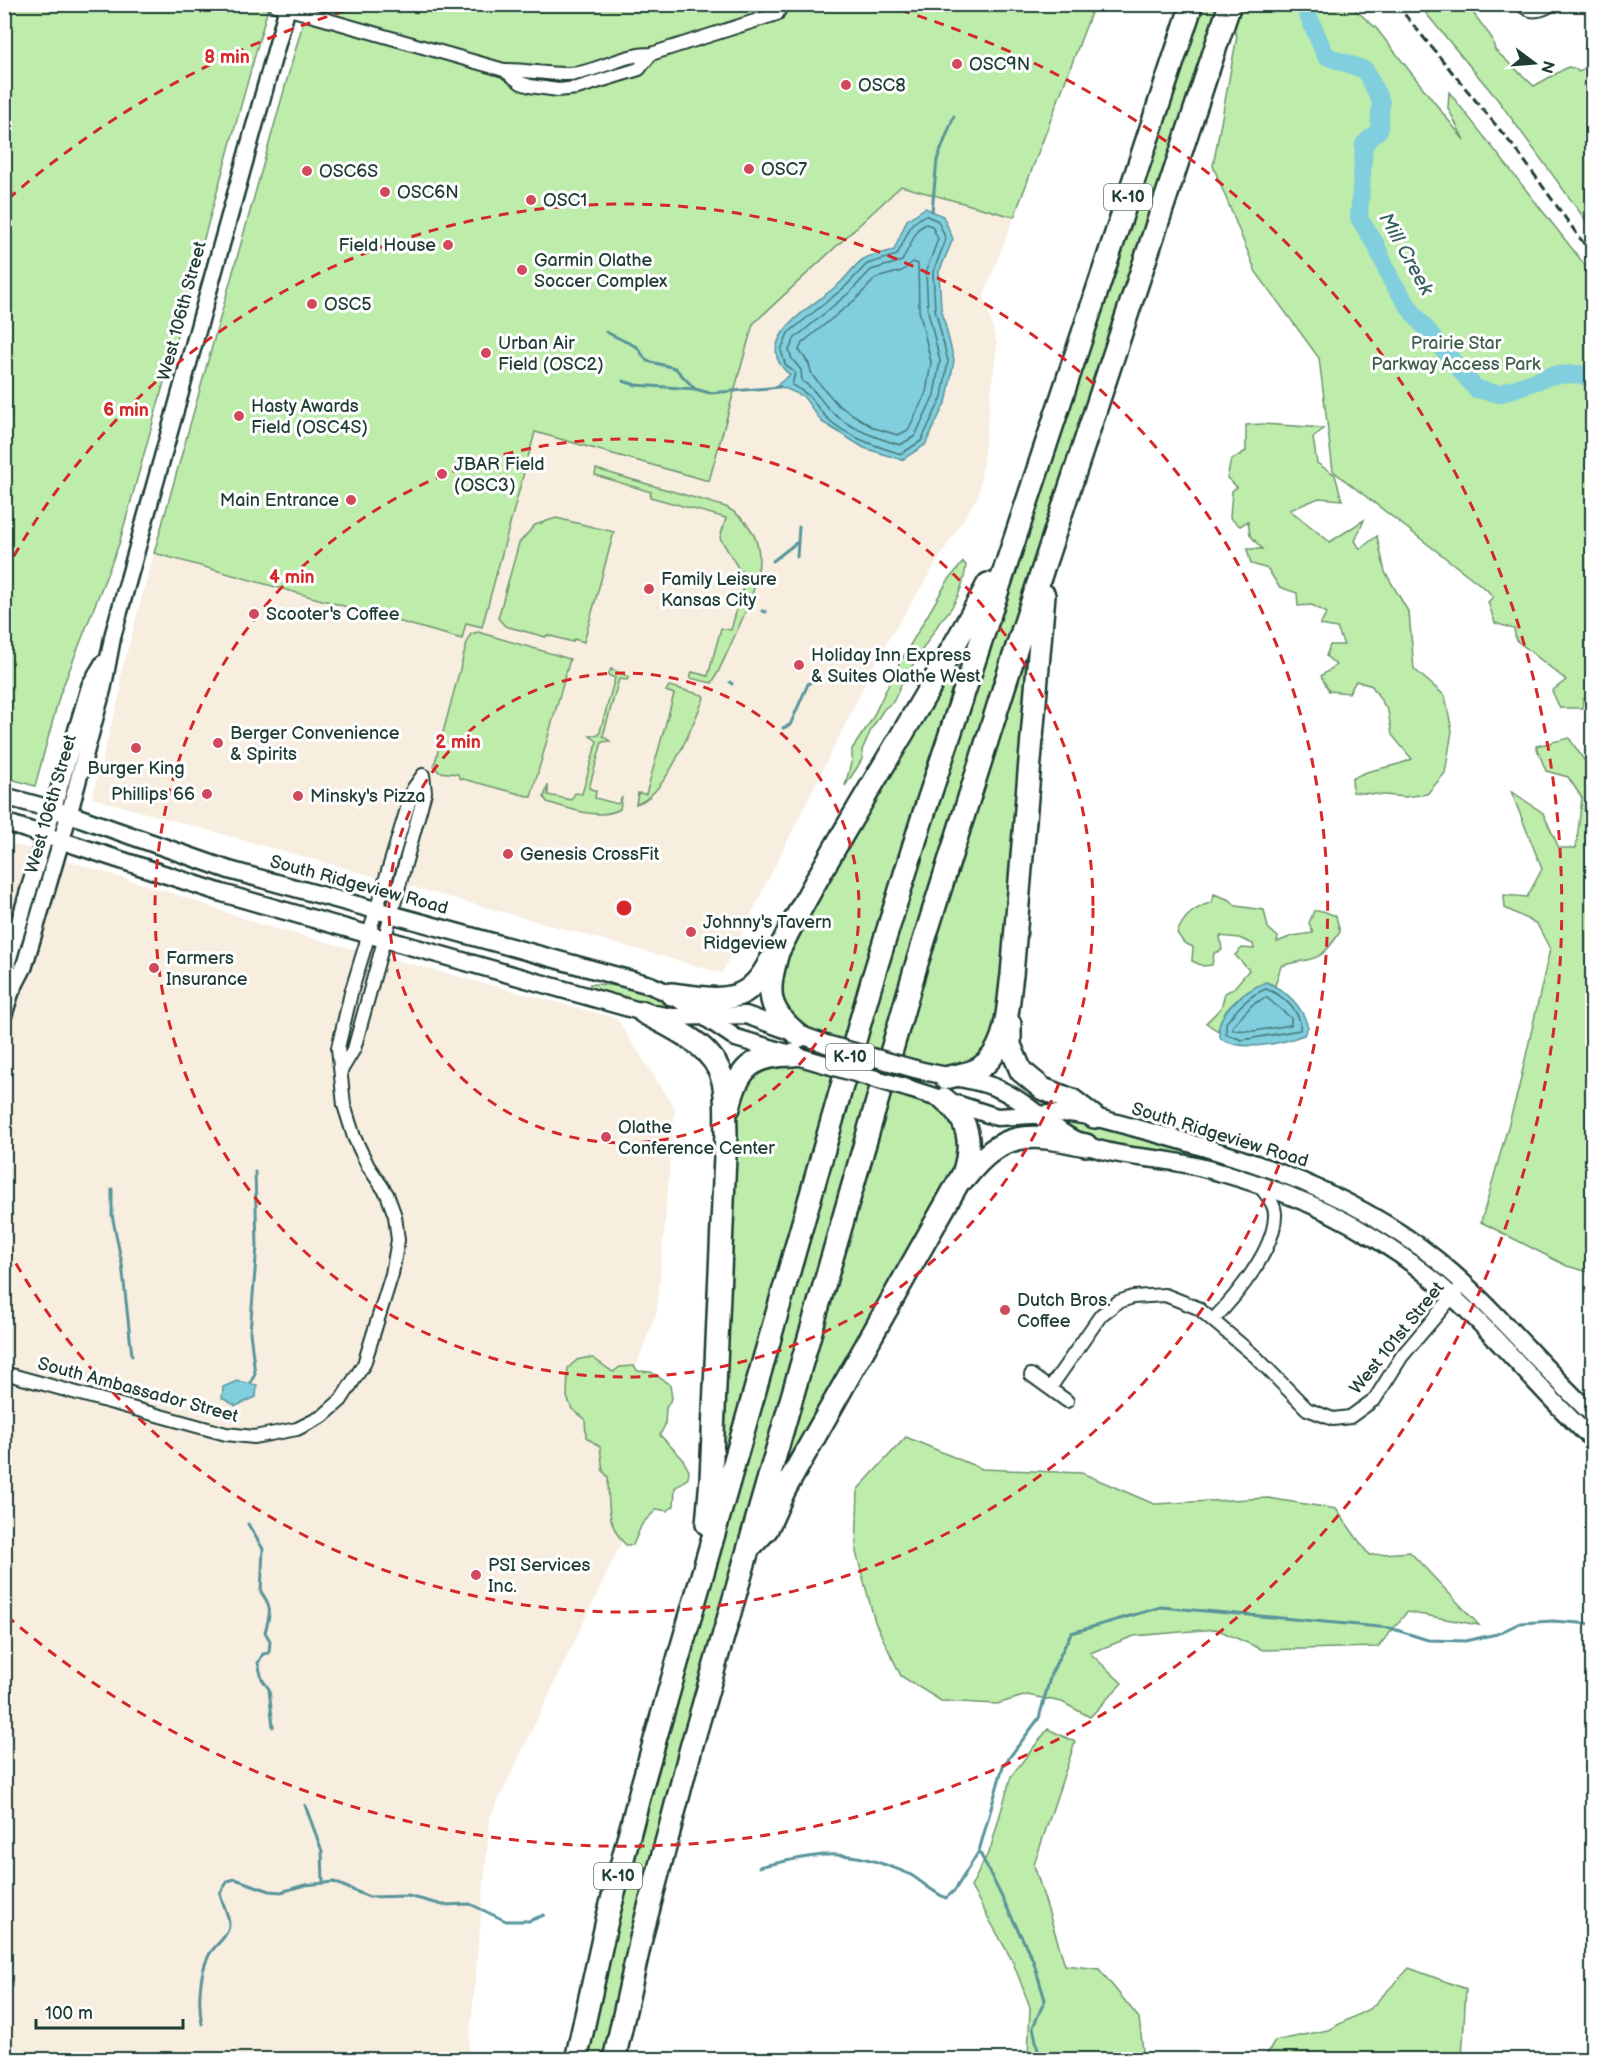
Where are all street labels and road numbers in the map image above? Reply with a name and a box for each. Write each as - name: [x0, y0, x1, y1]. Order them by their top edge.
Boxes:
- road number: K-10: [1104, 184, 1152, 210]
- street label: West 106th Street: [153, 239, 211, 383]
- street label: West 106th Street: [21, 732, 81, 876]
- street label: South Ridgeview Road: [268, 851, 450, 919]
- road number: K-10: [826, 1044, 874, 1070]
- street label: South Ridgeview Road: [1129, 1098, 1311, 1172]
- street label: West 101st Street: [1345, 1277, 1449, 1398]
- street label: South Ambassador Street: [35, 1353, 241, 1427]
- road number: K-10: [594, 1863, 642, 1889]

